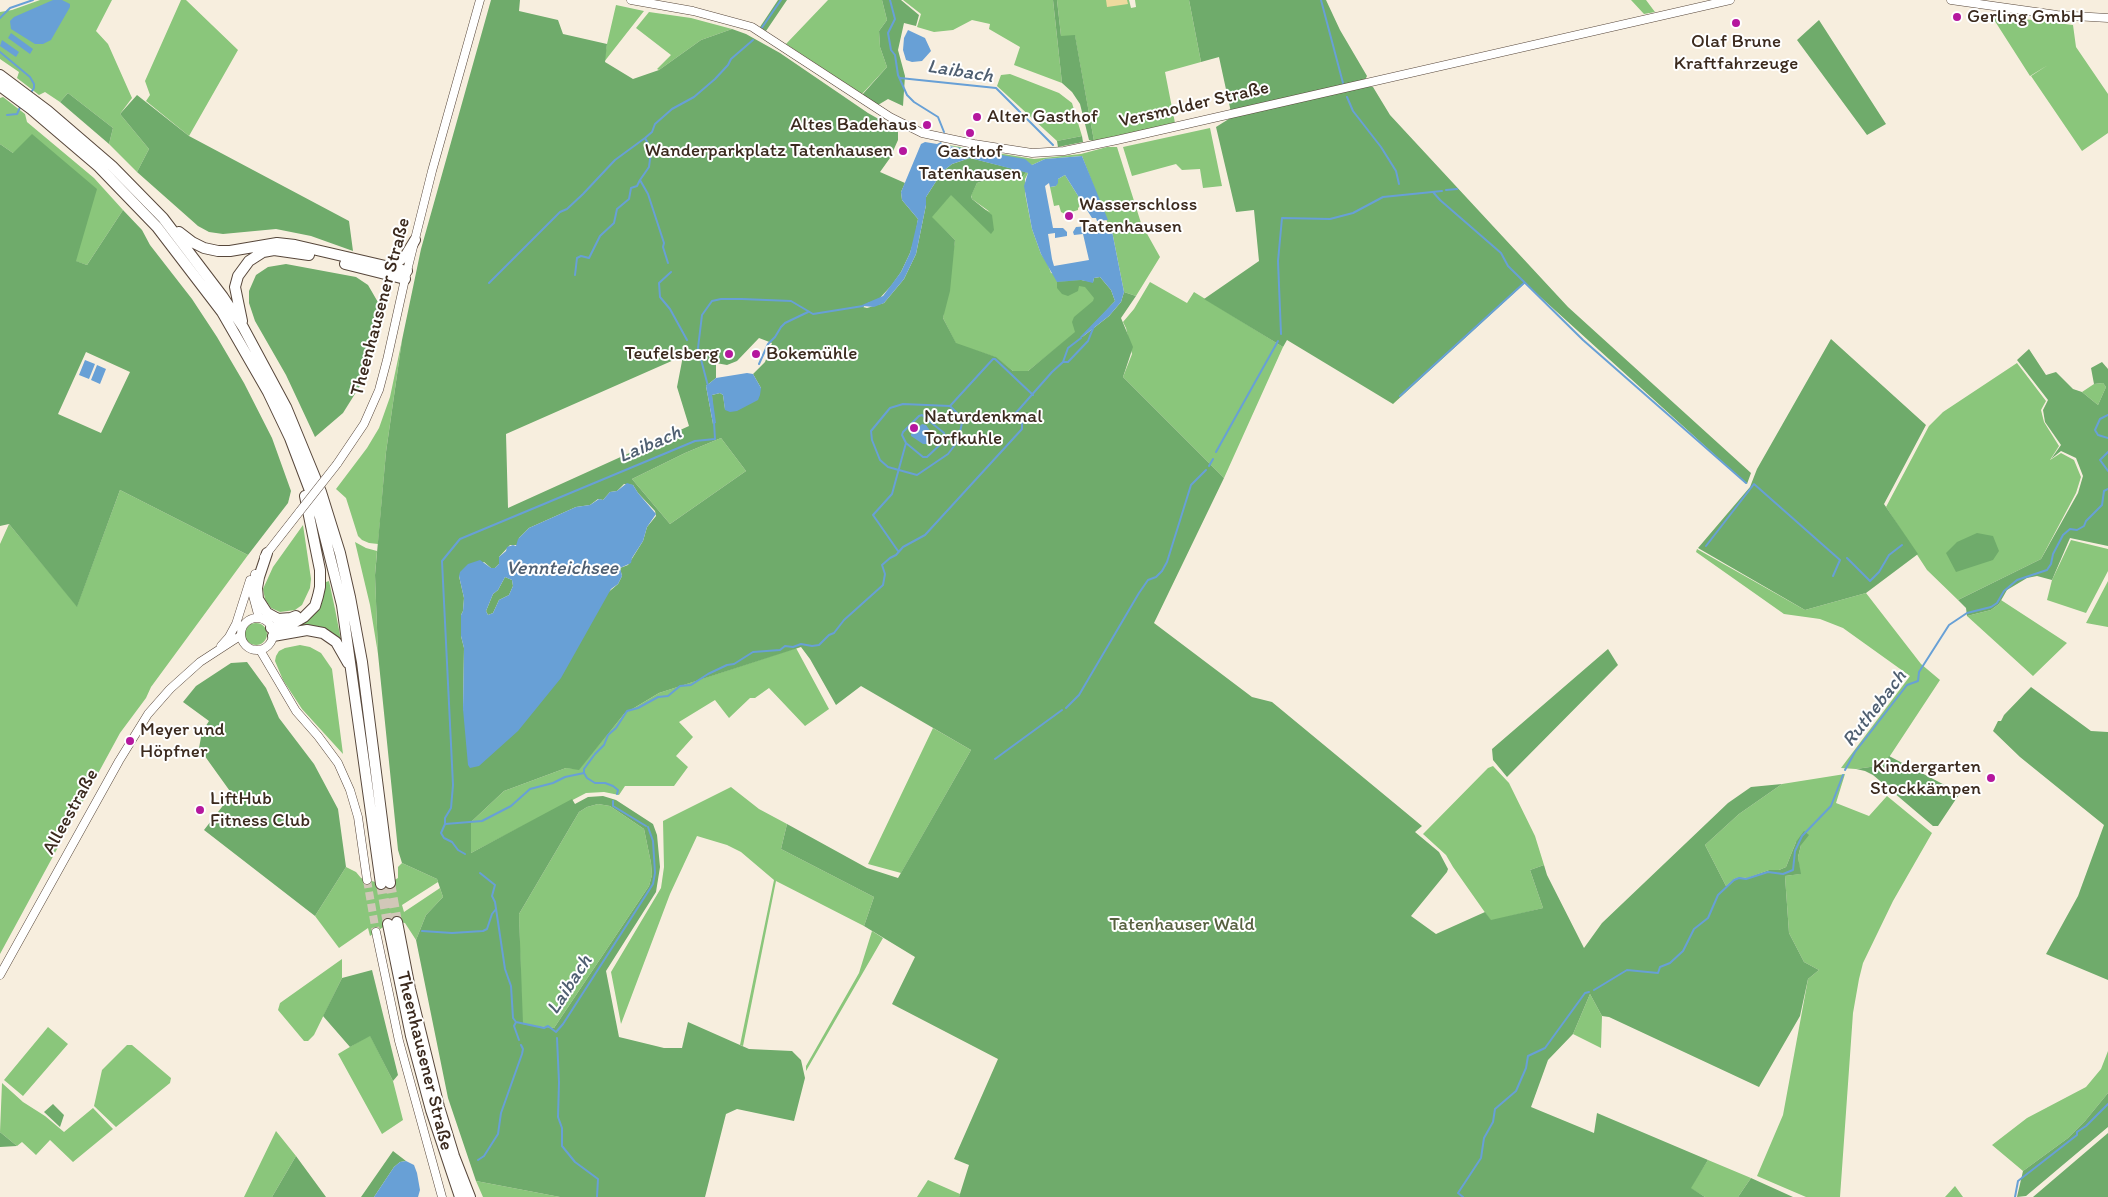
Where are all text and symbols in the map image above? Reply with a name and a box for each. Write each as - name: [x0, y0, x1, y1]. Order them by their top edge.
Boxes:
- place label: Gerling GmbH: [1967, 6, 2084, 28]
- marker: Gerling GmbH: [1951, 11, 1963, 23]
- marker: Olaf Brune Kraftfahrzeuge: [1730, 17, 1742, 29]
- place label: Olaf Brune Kraftfahrzeuge: [1674, 31, 1798, 75]
- water label: Laibach: [925, 55, 995, 89]
- street label: Versmolder Straße: [1117, 77, 1271, 133]
- place label: Alter Gasthof: [987, 106, 1098, 128]
- marker: Alter Gasthof: [971, 111, 983, 123]
- place label: Altes Badehaus: [790, 114, 917, 136]
- marker: Altes Badehaus: [921, 119, 933, 131]
- marker: Gasthof Tatenhausen: [964, 127, 976, 139]
- place label: Wanderparkplatz Tatenhausen: [645, 140, 893, 162]
- place label: Gasthof Tatenhausen: [919, 141, 1021, 185]
- marker: Wanderparkplatz Tatenhausen: [897, 145, 909, 157]
- place label: Wasserschloss Tatenhausen: [1079, 194, 1197, 238]
- marker: Wasserschloss Tatenhausen: [1063, 210, 1075, 222]
- street label: Theenhausener Straße: [346, 215, 416, 399]
- place label: Teufelsberg: [625, 343, 719, 365]
- place label: Bokemühle: [766, 343, 857, 365]
- marker: Teufelsberg: [723, 348, 735, 360]
- marker: Bokemühle: [750, 348, 762, 360]
- place label: Naturdenkmal Torfkuhle: [924, 406, 1043, 450]
- water label: Laibach: [615, 421, 685, 469]
- marker: Naturdenkmal Torfkuhle: [908, 422, 920, 434]
- water label: Vennteichsee: [506, 557, 618, 581]
- water label: Ruthebach: [1838, 666, 1912, 752]
- place label: Meyer und Höpfner: [140, 719, 225, 763]
- marker: Meyer und Höpfner: [124, 735, 136, 747]
- place label: Kindergarten Stockkämpen: [1870, 756, 1981, 800]
- street label: Alleestraße: [38, 765, 104, 859]
- marker: Kindergarten Stockkämpen: [1985, 772, 1997, 784]
- place label: LiftHub Fitness Club: [210, 788, 310, 832]
- marker: LiftHub Fitness Club: [194, 804, 206, 816]
- park label: Tatenhauser Wald: [1109, 914, 1255, 936]
- water label: Laibach: [542, 951, 598, 1019]
- street label: Theenhausener Straße: [391, 969, 457, 1153]

